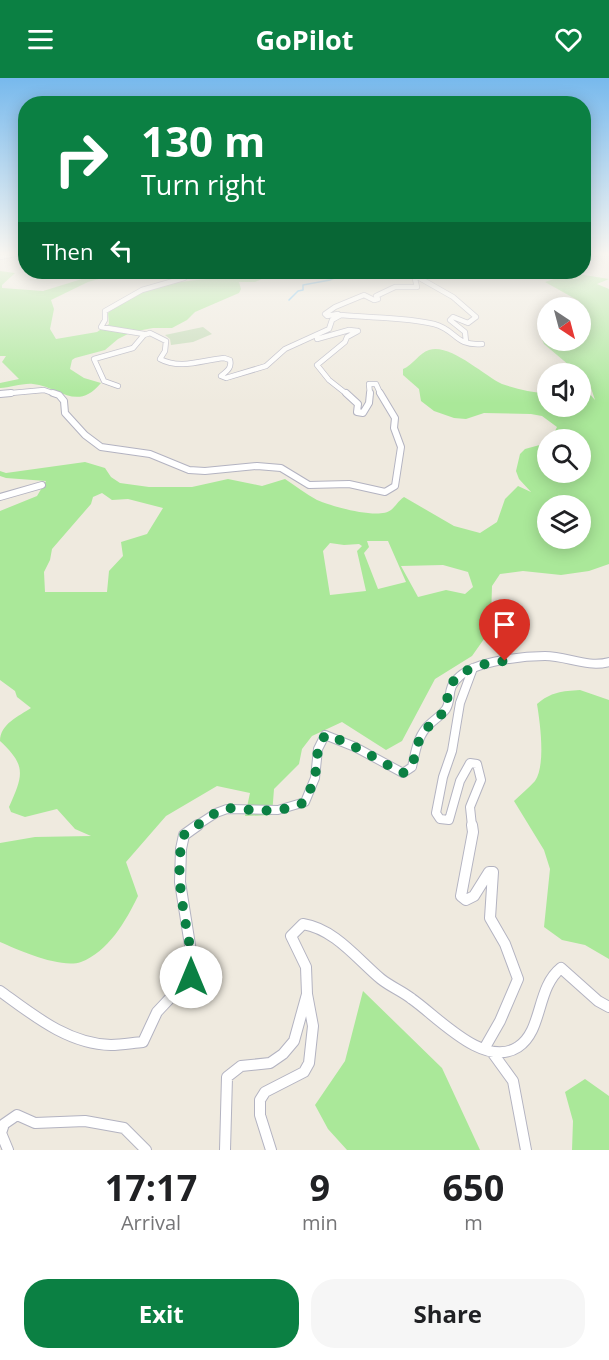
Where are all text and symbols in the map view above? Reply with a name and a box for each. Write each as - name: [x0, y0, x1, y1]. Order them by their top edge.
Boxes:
- text: GoPilot: [255, 21, 354, 58]
- icon: menu: [24, 23, 57, 56]
- icon: heart: [552, 23, 585, 56]
- text: 130 m: [141, 112, 265, 169]
- icon: right: [42, 120, 120, 198]
- text: Turn right: [141, 166, 266, 203]
- icon: left: [105, 234, 138, 267]
- text: Then: [42, 236, 93, 266]
- north arrow: [537, 297, 591, 351]
- map controls: [537, 297, 591, 549]
- button: sound: [537, 363, 591, 417]
- button: search: [537, 429, 591, 483]
- button: layers: [537, 495, 591, 549]
- pin: [479, 599, 530, 661]
- icon: arrive: [488, 608, 521, 641]
- position arrow: [159, 945, 223, 1009]
- text: 17:17: [105, 1163, 197, 1212]
- text: 9: [310, 1163, 330, 1212]
- text: 650: [443, 1163, 504, 1212]
- text: Arrival: [121, 1209, 181, 1236]
- text: min: [302, 1209, 338, 1236]
- text: m: [464, 1209, 483, 1236]
- button: Exit: [24, 1279, 299, 1348]
- button: Share: [311, 1279, 585, 1348]

